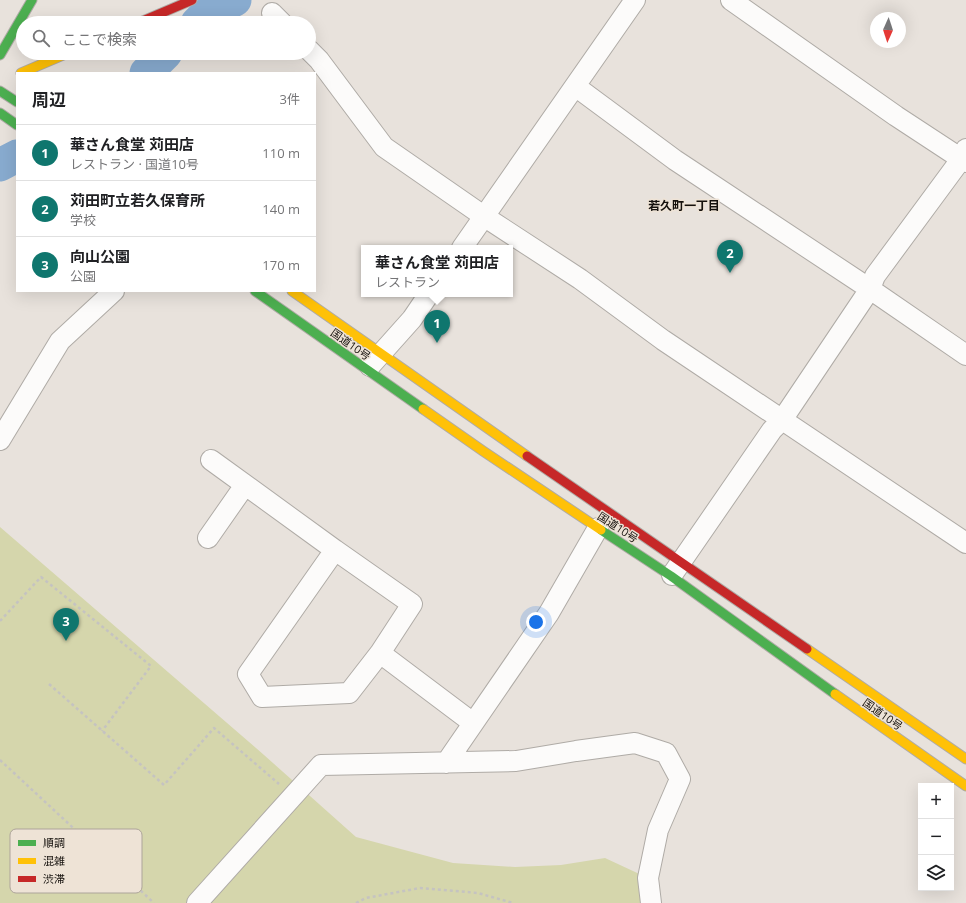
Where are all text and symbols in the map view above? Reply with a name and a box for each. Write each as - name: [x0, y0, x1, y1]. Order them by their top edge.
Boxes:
- north arrow: [870, 12, 906, 48]
- search box: [16, 16, 316, 60]
- icon: search: [30, 27, 52, 49]
- text: ここで検索: [62, 29, 137, 49]
- text: 周辺: [32, 88, 66, 111]
- text: 3件: [280, 90, 300, 108]
- text: 華さん食堂 苅田店: [70, 134, 194, 154]
- text: 1: [41, 144, 49, 162]
- text: 110 m: [262, 144, 300, 162]
- text: レストラン · 国道10号: [70, 155, 199, 173]
- text: 苅田町立若久保育所: [70, 190, 205, 210]
- district label: 若久町一丁目: [648, 197, 720, 214]
- text: 2: [41, 200, 49, 218]
- text: 140 m: [262, 200, 300, 218]
- text: 学校: [70, 211, 96, 229]
- pin: 2: [717, 240, 743, 273]
- popup: [361, 245, 513, 297]
- text: 向山公園: [70, 246, 130, 266]
- text: 華さん食堂 苅田店: [375, 252, 499, 272]
- text: 3: [41, 256, 49, 274]
- text: 170 m: [262, 256, 300, 274]
- text: 公園: [70, 267, 96, 285]
- text: レストラン: [375, 273, 440, 291]
- pin: 1: [424, 310, 450, 343]
- street label: 国道10号: [328, 325, 374, 363]
- street label: 国道10号: [595, 508, 641, 546]
- pin: 3: [53, 608, 79, 641]
- your location: [526, 612, 546, 632]
- street label: 国道10号: [860, 695, 906, 733]
- map controls: [918, 783, 954, 891]
- button: +: [918, 783, 954, 819]
- button: −: [918, 819, 954, 855]
- legend: [10, 829, 142, 893]
- text: 順調: [43, 835, 65, 850]
- text: 混雑: [43, 853, 65, 868]
- button: layers: [918, 855, 954, 891]
- text: 渋滞: [43, 871, 65, 886]

